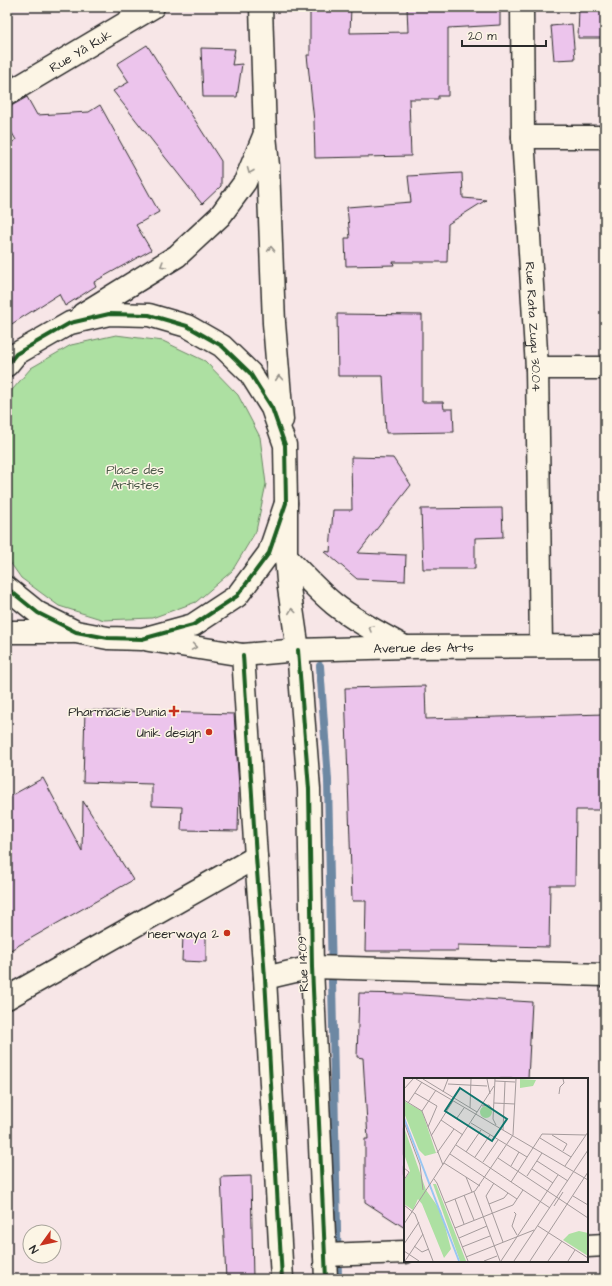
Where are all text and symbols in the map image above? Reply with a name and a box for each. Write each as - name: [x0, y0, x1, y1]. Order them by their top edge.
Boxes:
- scale bar: [462, 22, 546, 48]
- street label: Rue Yâ Kuk: [46, 26, 115, 77]
- text: 20 m: [468, 28, 497, 45]
- one-way arrow: [246, 168, 254, 175]
- one-way arrow: [267, 246, 275, 252]
- one-way arrow: [160, 260, 167, 268]
- street label: Rue Rata Zugu 30.04: [521, 261, 545, 392]
- one-way arrow: [274, 375, 283, 381]
- park label: Place des Artistes: [106, 461, 164, 494]
- one-way arrow: [288, 608, 297, 614]
- one-way arrow: [368, 625, 375, 632]
- street label: Avenue des Arts: [373, 639, 474, 658]
- one-way arrow: [191, 642, 197, 651]
- place label: Pharmacie Dunia: [68, 703, 166, 721]
- marker: Pharmacie Dunia: [169, 706, 179, 716]
- place label: Unik design: [137, 724, 201, 743]
- marker: Unik design: [204, 727, 214, 737]
- place label: neerwaya 2: [148, 925, 220, 944]
- marker: neerwaya 2: [222, 928, 232, 938]
- street label: Rue 14.09: [293, 936, 313, 992]
- inset map: [404, 1078, 588, 1262]
- north arrow: [22, 1224, 62, 1264]
- text: N: [26, 1242, 42, 1256]

